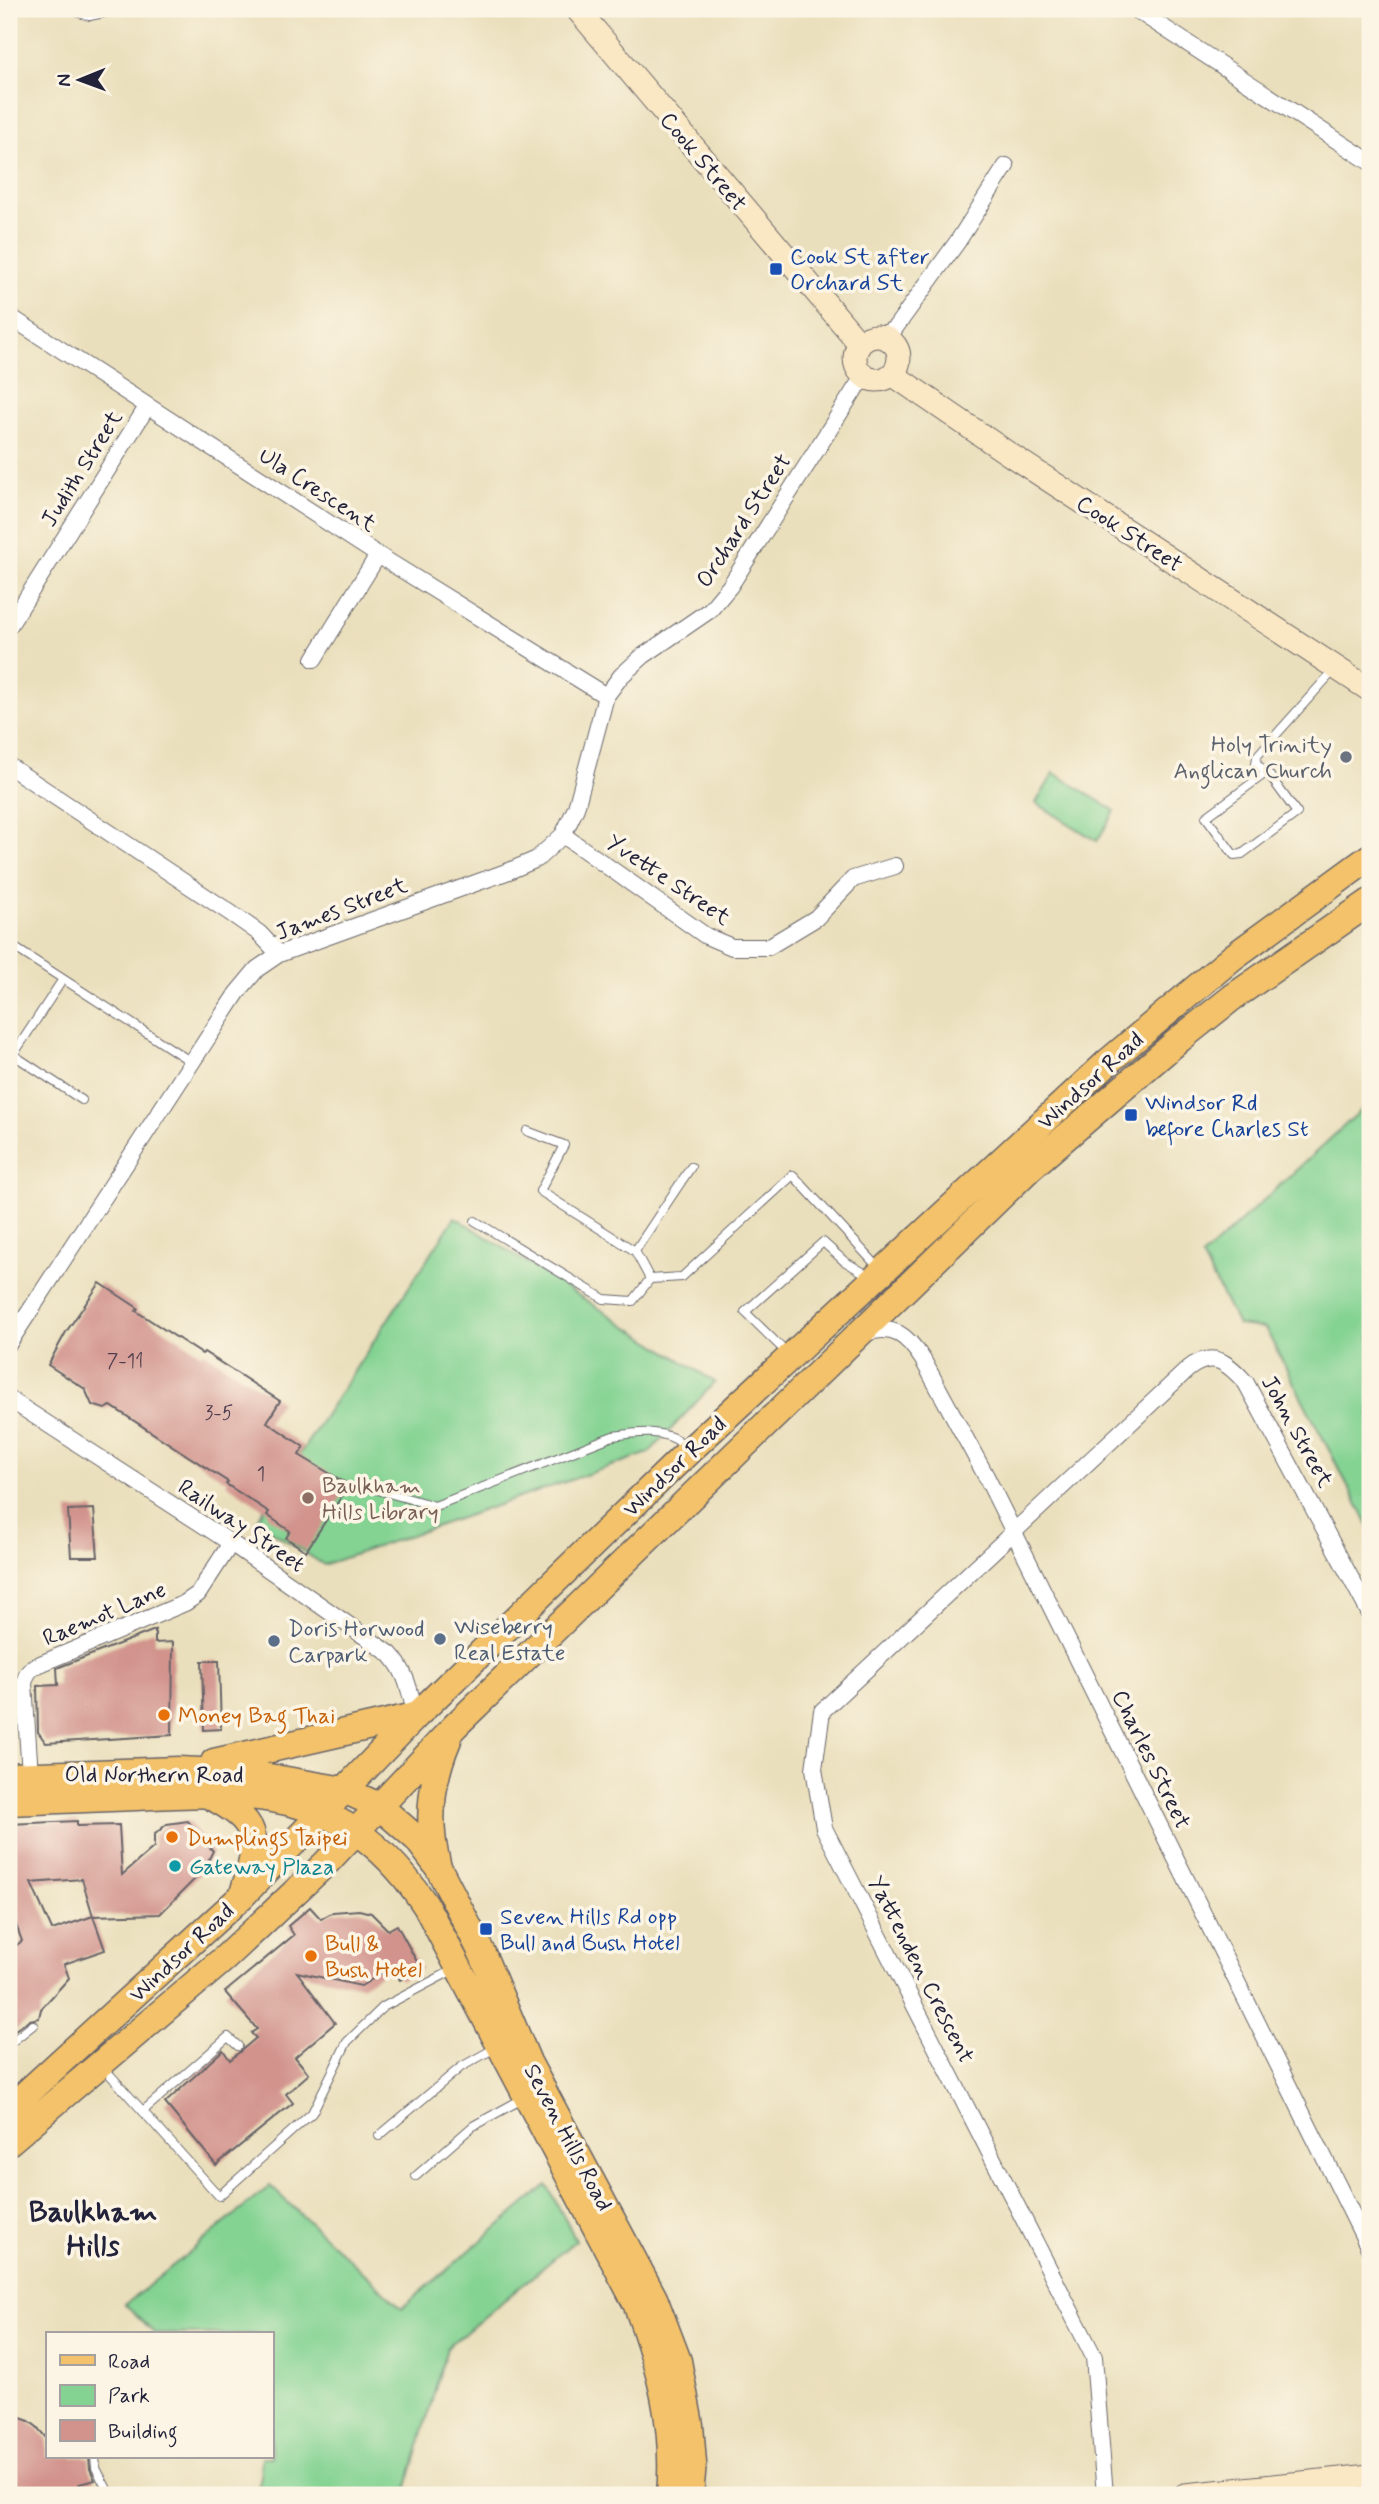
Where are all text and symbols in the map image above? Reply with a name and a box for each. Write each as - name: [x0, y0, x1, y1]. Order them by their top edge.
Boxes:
- north arrow: [46, 46, 116, 116]
- text: N: [52, 74, 77, 87]
- street label: Cook Street: [652, 106, 753, 218]
- place label: Cook St after Orchard St: [790, 243, 930, 299]
- marker: Cook St after Orchard St: [768, 261, 784, 277]
- street label: Judith Street: [35, 405, 131, 533]
- street label: Ula Crescent: [252, 441, 382, 540]
- street label: Orchard Street: [690, 448, 799, 594]
- street label: Cook Street: [1070, 489, 1188, 580]
- place label: Holy Trinity Anglican Church: [1173, 731, 1332, 789]
- marker: Holy Trinity Anglican Church: [1338, 749, 1354, 765]
- street label: Yvette Street: [600, 828, 736, 933]
- street label: James Street: [272, 871, 412, 949]
- street label: Windsor Road: [1032, 1026, 1151, 1137]
- place label: Windsor Rd before Charles St: [1145, 1089, 1309, 1146]
- marker: Windsor Rd before Charles St: [1123, 1107, 1139, 1123]
- house number: 7-11: [107, 1349, 143, 1374]
- street label: John Street: [1253, 1371, 1340, 1494]
- house number: 3-5: [205, 1401, 233, 1426]
- street label: Windsor Road: [617, 1410, 734, 1525]
- house number: 1: [257, 1462, 265, 1487]
- place label: Baulkham Hills Library: [322, 1472, 439, 1528]
- street label: Railway Street: [172, 1473, 310, 1580]
- marker: Baulkham Hills Library: [300, 1490, 316, 1506]
- street label: Raemot Lane: [39, 1575, 171, 1654]
- place label: Wiseberry Real Estate: [454, 1613, 565, 1669]
- place label: Doris Horwood Carpark: [288, 1615, 425, 1671]
- marker: Wiseberry Real Estate: [432, 1631, 448, 1647]
- marker: Doris Horwood Carpark: [266, 1633, 282, 1649]
- street label: Charles Street: [1104, 1685, 1197, 1835]
- place label: Money Bag Thai: [178, 1702, 335, 1734]
- marker: Money Bag Thai: [156, 1707, 172, 1723]
- street label: Old Northern Road: [65, 1761, 244, 1791]
- place label: Dumplings Taipei: [186, 1824, 348, 1856]
- marker: Dumplings Taipei: [164, 1829, 180, 1845]
- place label: Gateway Plaza: [189, 1853, 334, 1883]
- marker: Gateway Plaza: [167, 1858, 183, 1874]
- street label: Yattenden Crescent: [860, 1871, 981, 2069]
- street label: Windsor Road: [123, 1897, 241, 2010]
- place label: Seven Hills Rd opp Bull and Bush Hotel: [500, 1903, 680, 1959]
- marker: Seven Hills Rd opp Bull and Bush Hotel: [478, 1921, 494, 1937]
- place label: Bull & Bush Hotel: [325, 1930, 422, 1986]
- marker: Bull & Bush Hotel: [303, 1948, 319, 1964]
- street label: Seven Hills Road: [516, 2059, 619, 2217]
- district label: Baulkham Hills: [29, 2193, 157, 2266]
- legend: [46, 2332, 273, 2458]
- text: Road: [108, 2348, 150, 2376]
- text: Park: [108, 2382, 150, 2410]
- text: Building: [108, 2418, 178, 2448]

